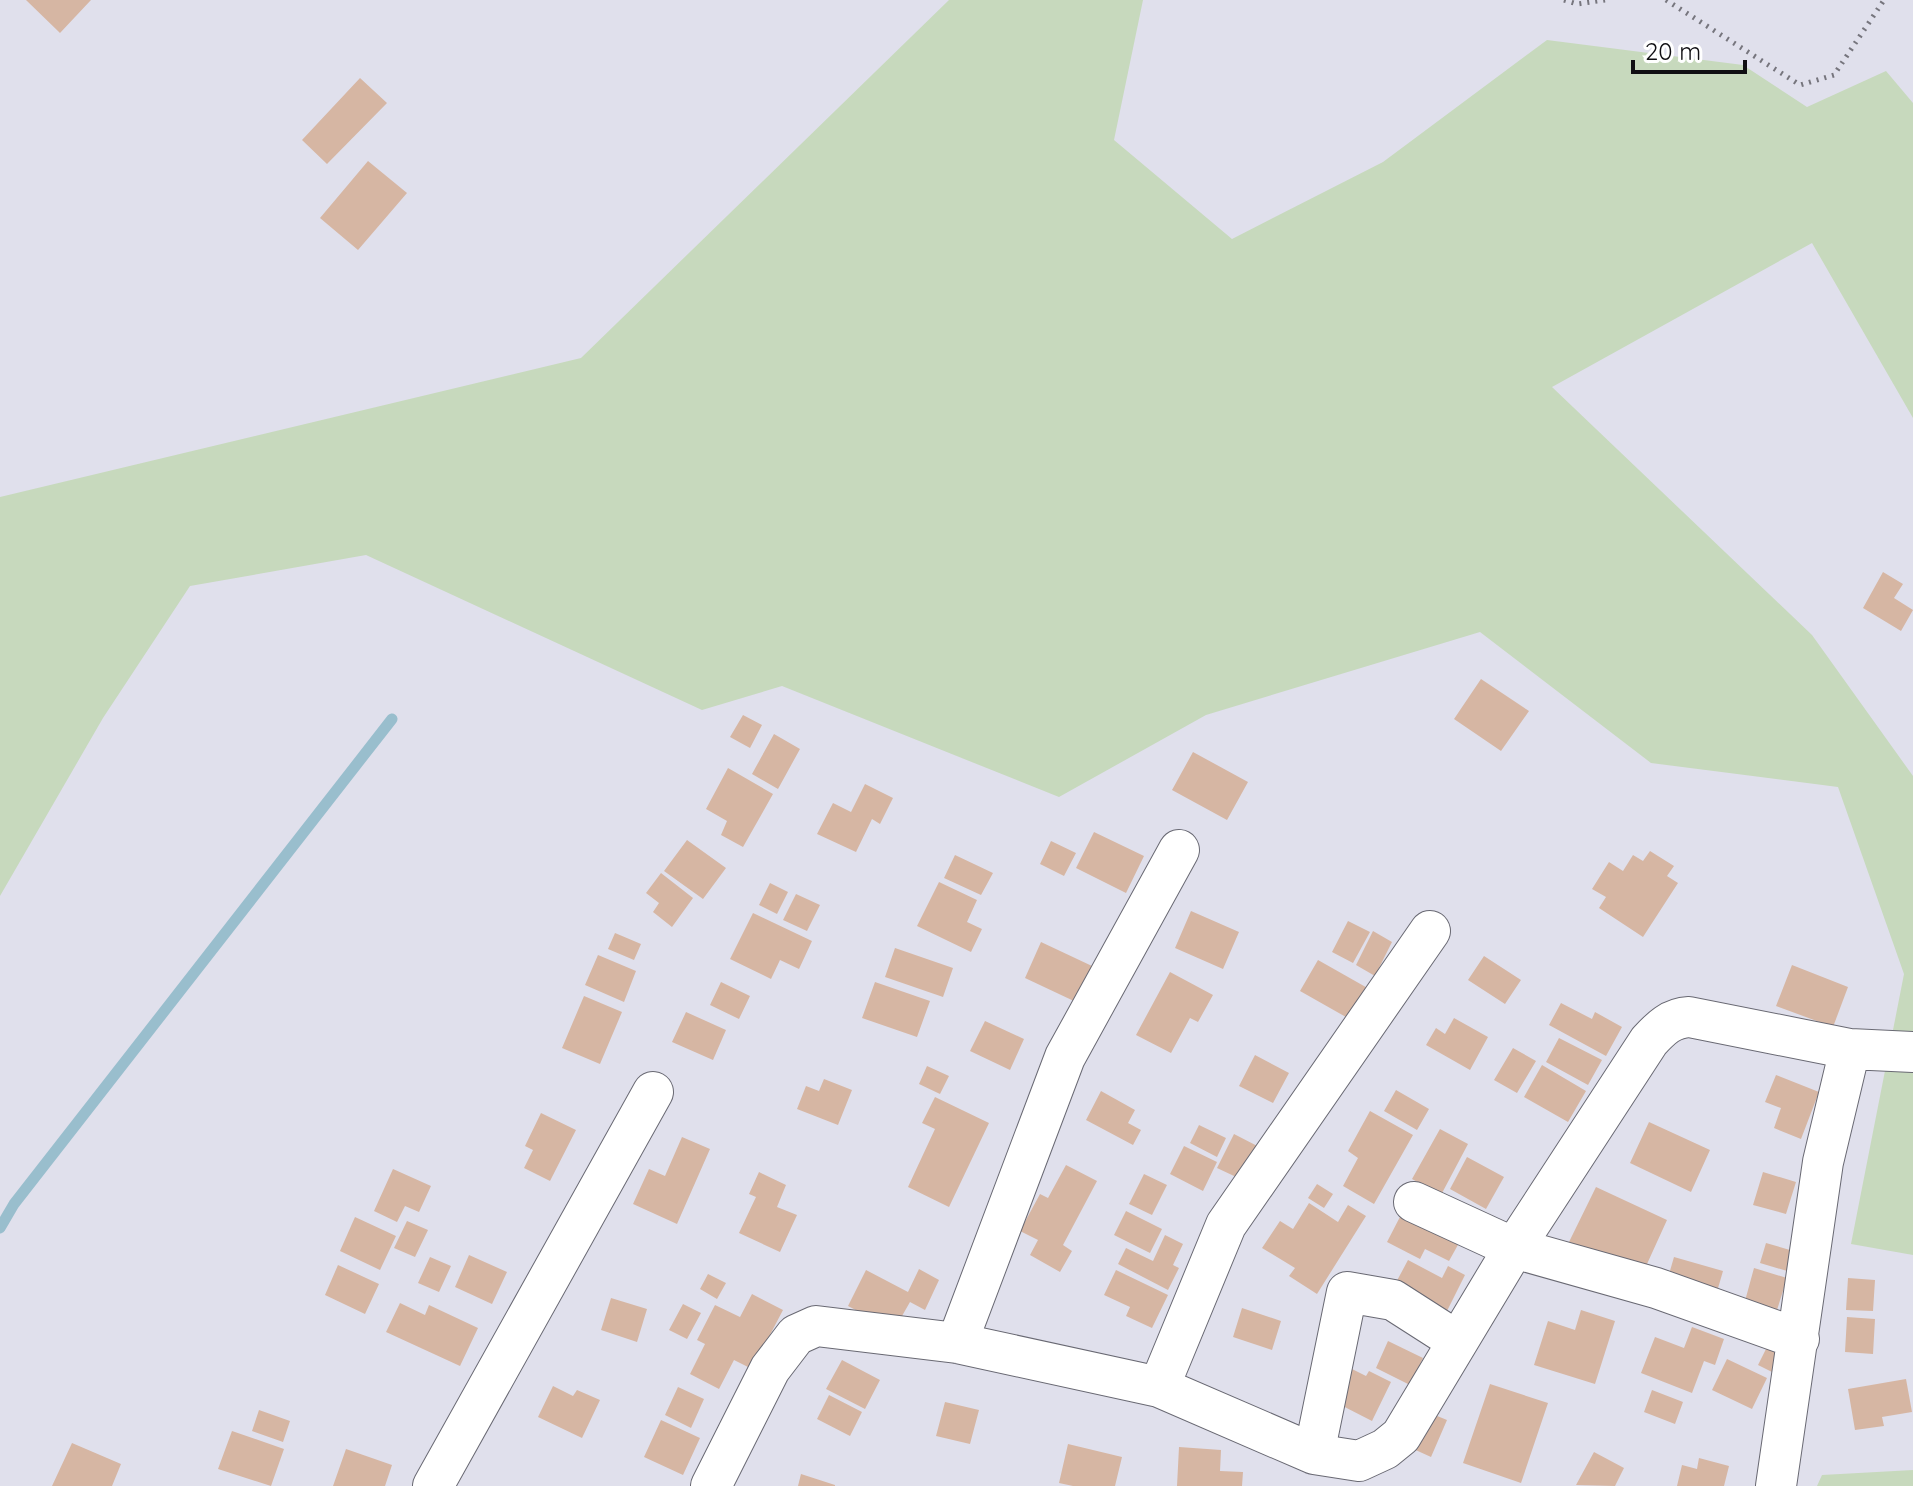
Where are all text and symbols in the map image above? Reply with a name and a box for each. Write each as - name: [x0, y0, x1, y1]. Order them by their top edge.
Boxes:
- scale bar: [1633, 24, 1745, 74]
- text: 20 m: [1645, 36, 1701, 66]

